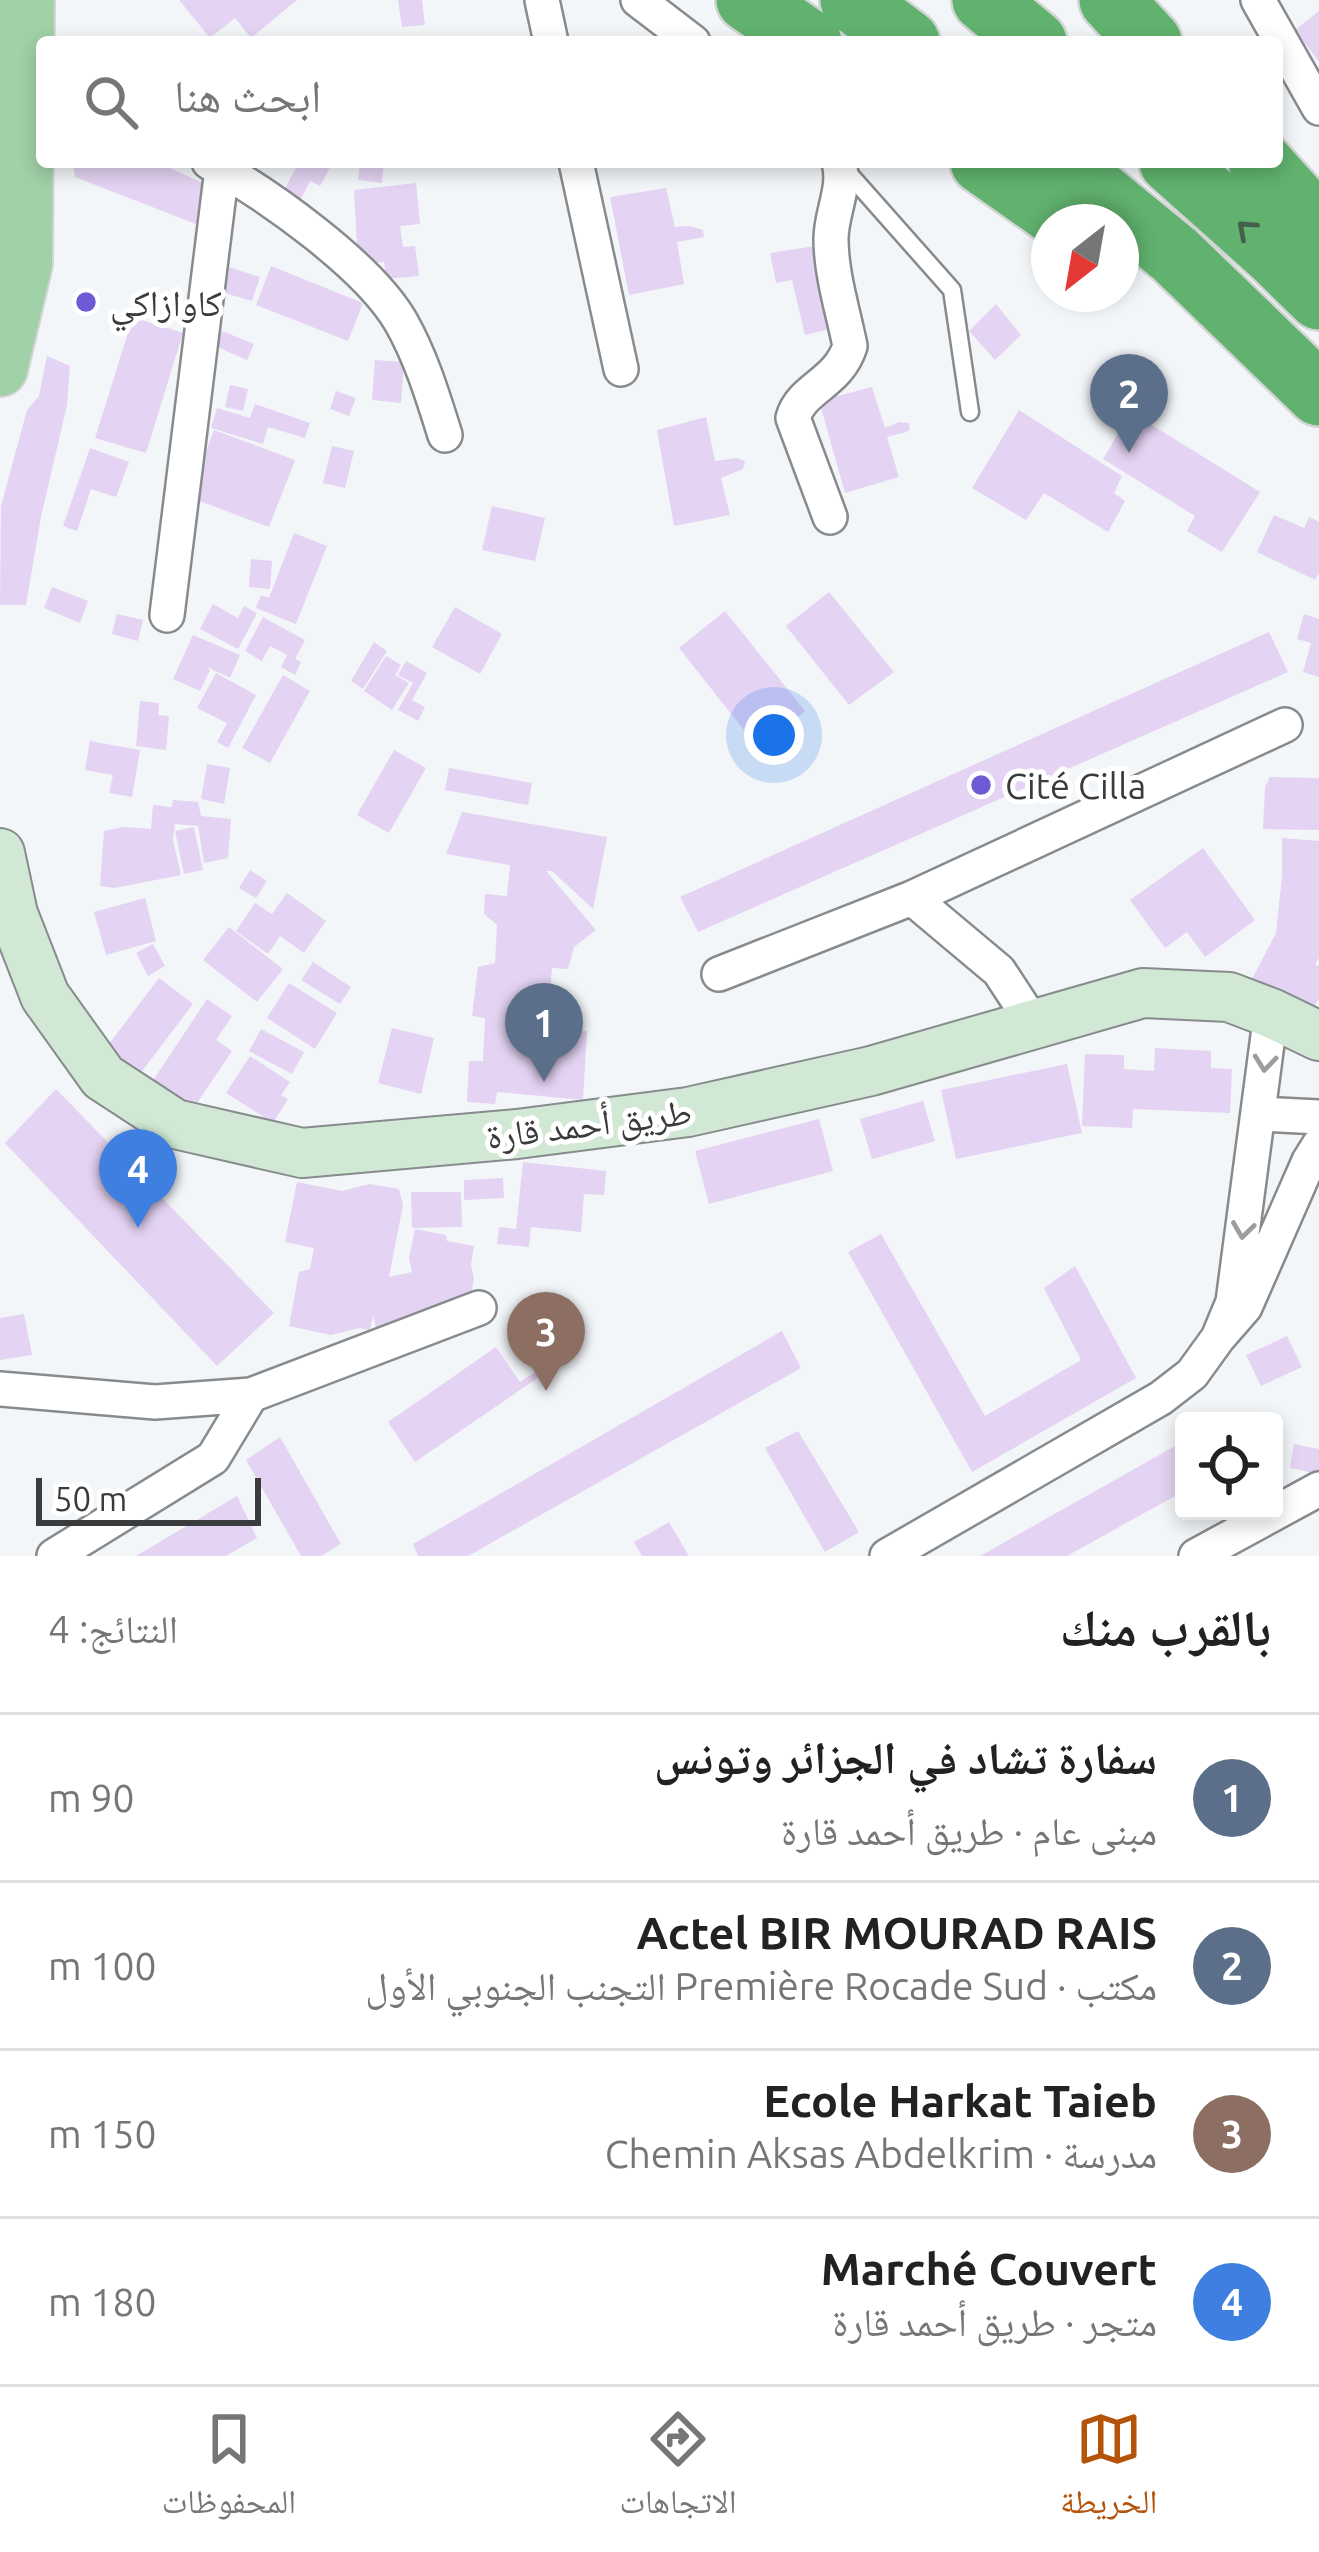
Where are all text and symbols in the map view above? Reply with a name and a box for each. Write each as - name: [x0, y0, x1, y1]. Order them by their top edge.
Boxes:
- search box: [36, 36, 1283, 168]
- icon: search: [78, 69, 144, 135]
- text: ابحث هنا: [174, 70, 322, 121]
- north arrow: [1031, 204, 1139, 312]
- one-way arrow: [1238, 222, 1260, 243]
- place label: كاوازاكي: [110, 282, 222, 332]
- marker: كاوازاكي: [73, 289, 99, 315]
- pin: 2: [1090, 354, 1168, 453]
- your location: [744, 705, 804, 765]
- place label: Cité Cilla: [1005, 765, 1146, 806]
- marker: Cité Cilla: [968, 772, 994, 798]
- pin: 1: [505, 983, 583, 1082]
- one-way arrow: [1253, 1054, 1278, 1073]
- street label: طريق أحمد قارة: [484, 1090, 694, 1158]
- pin: 4: [99, 1129, 177, 1228]
- one-way arrow: [1231, 1220, 1257, 1240]
- pin: 3: [507, 1292, 585, 1391]
- map controls: [1175, 1412, 1283, 1520]
- button: locate: [1175, 1412, 1283, 1520]
- scale bar: [36, 1472, 261, 1525]
- text: 50 m: [54, 1480, 127, 1517]
- text: بالقرب منك: [1060, 1598, 1271, 1656]
- text: النتائج: 4: [48, 1607, 178, 1650]
- text: سفارة تشاد في الجزائر وتونس: [654, 1732, 1157, 1783]
- text: 90 m: [48, 1776, 135, 1819]
- text: 1: [1221, 1776, 1243, 1819]
- text: مبنى عام · طريق أحمد قارة: [781, 1809, 1157, 1852]
- text: Actel BIR MOURAD RAIS: [637, 1907, 1157, 1958]
- text: 100 m: [48, 1944, 157, 1987]
- text: 2: [1221, 1944, 1243, 1987]
- text: مكتب · Première Rocade Sud التجنب الجنوبي الأول: [365, 1964, 1157, 2007]
- text: Ecole Harkat Taieb: [763, 2075, 1157, 2126]
- text: 150 m: [48, 2112, 157, 2155]
- text: 3: [1221, 2112, 1243, 2155]
- text: مدرسة · Chemin Aksas Abdelkrim: [605, 2132, 1157, 2175]
- text: Marché Couvert: [821, 2243, 1157, 2294]
- text: 180 m: [48, 2280, 157, 2323]
- text: 4: [1221, 2280, 1243, 2323]
- text: متجر · طريق أحمد قارة: [832, 2300, 1157, 2343]
- tab: المحفوظات: [162, 2406, 296, 2534]
- tab: الاتجاهات: [619, 2406, 737, 2534]
- tab: الخريطة: [1060, 2406, 1157, 2534]

